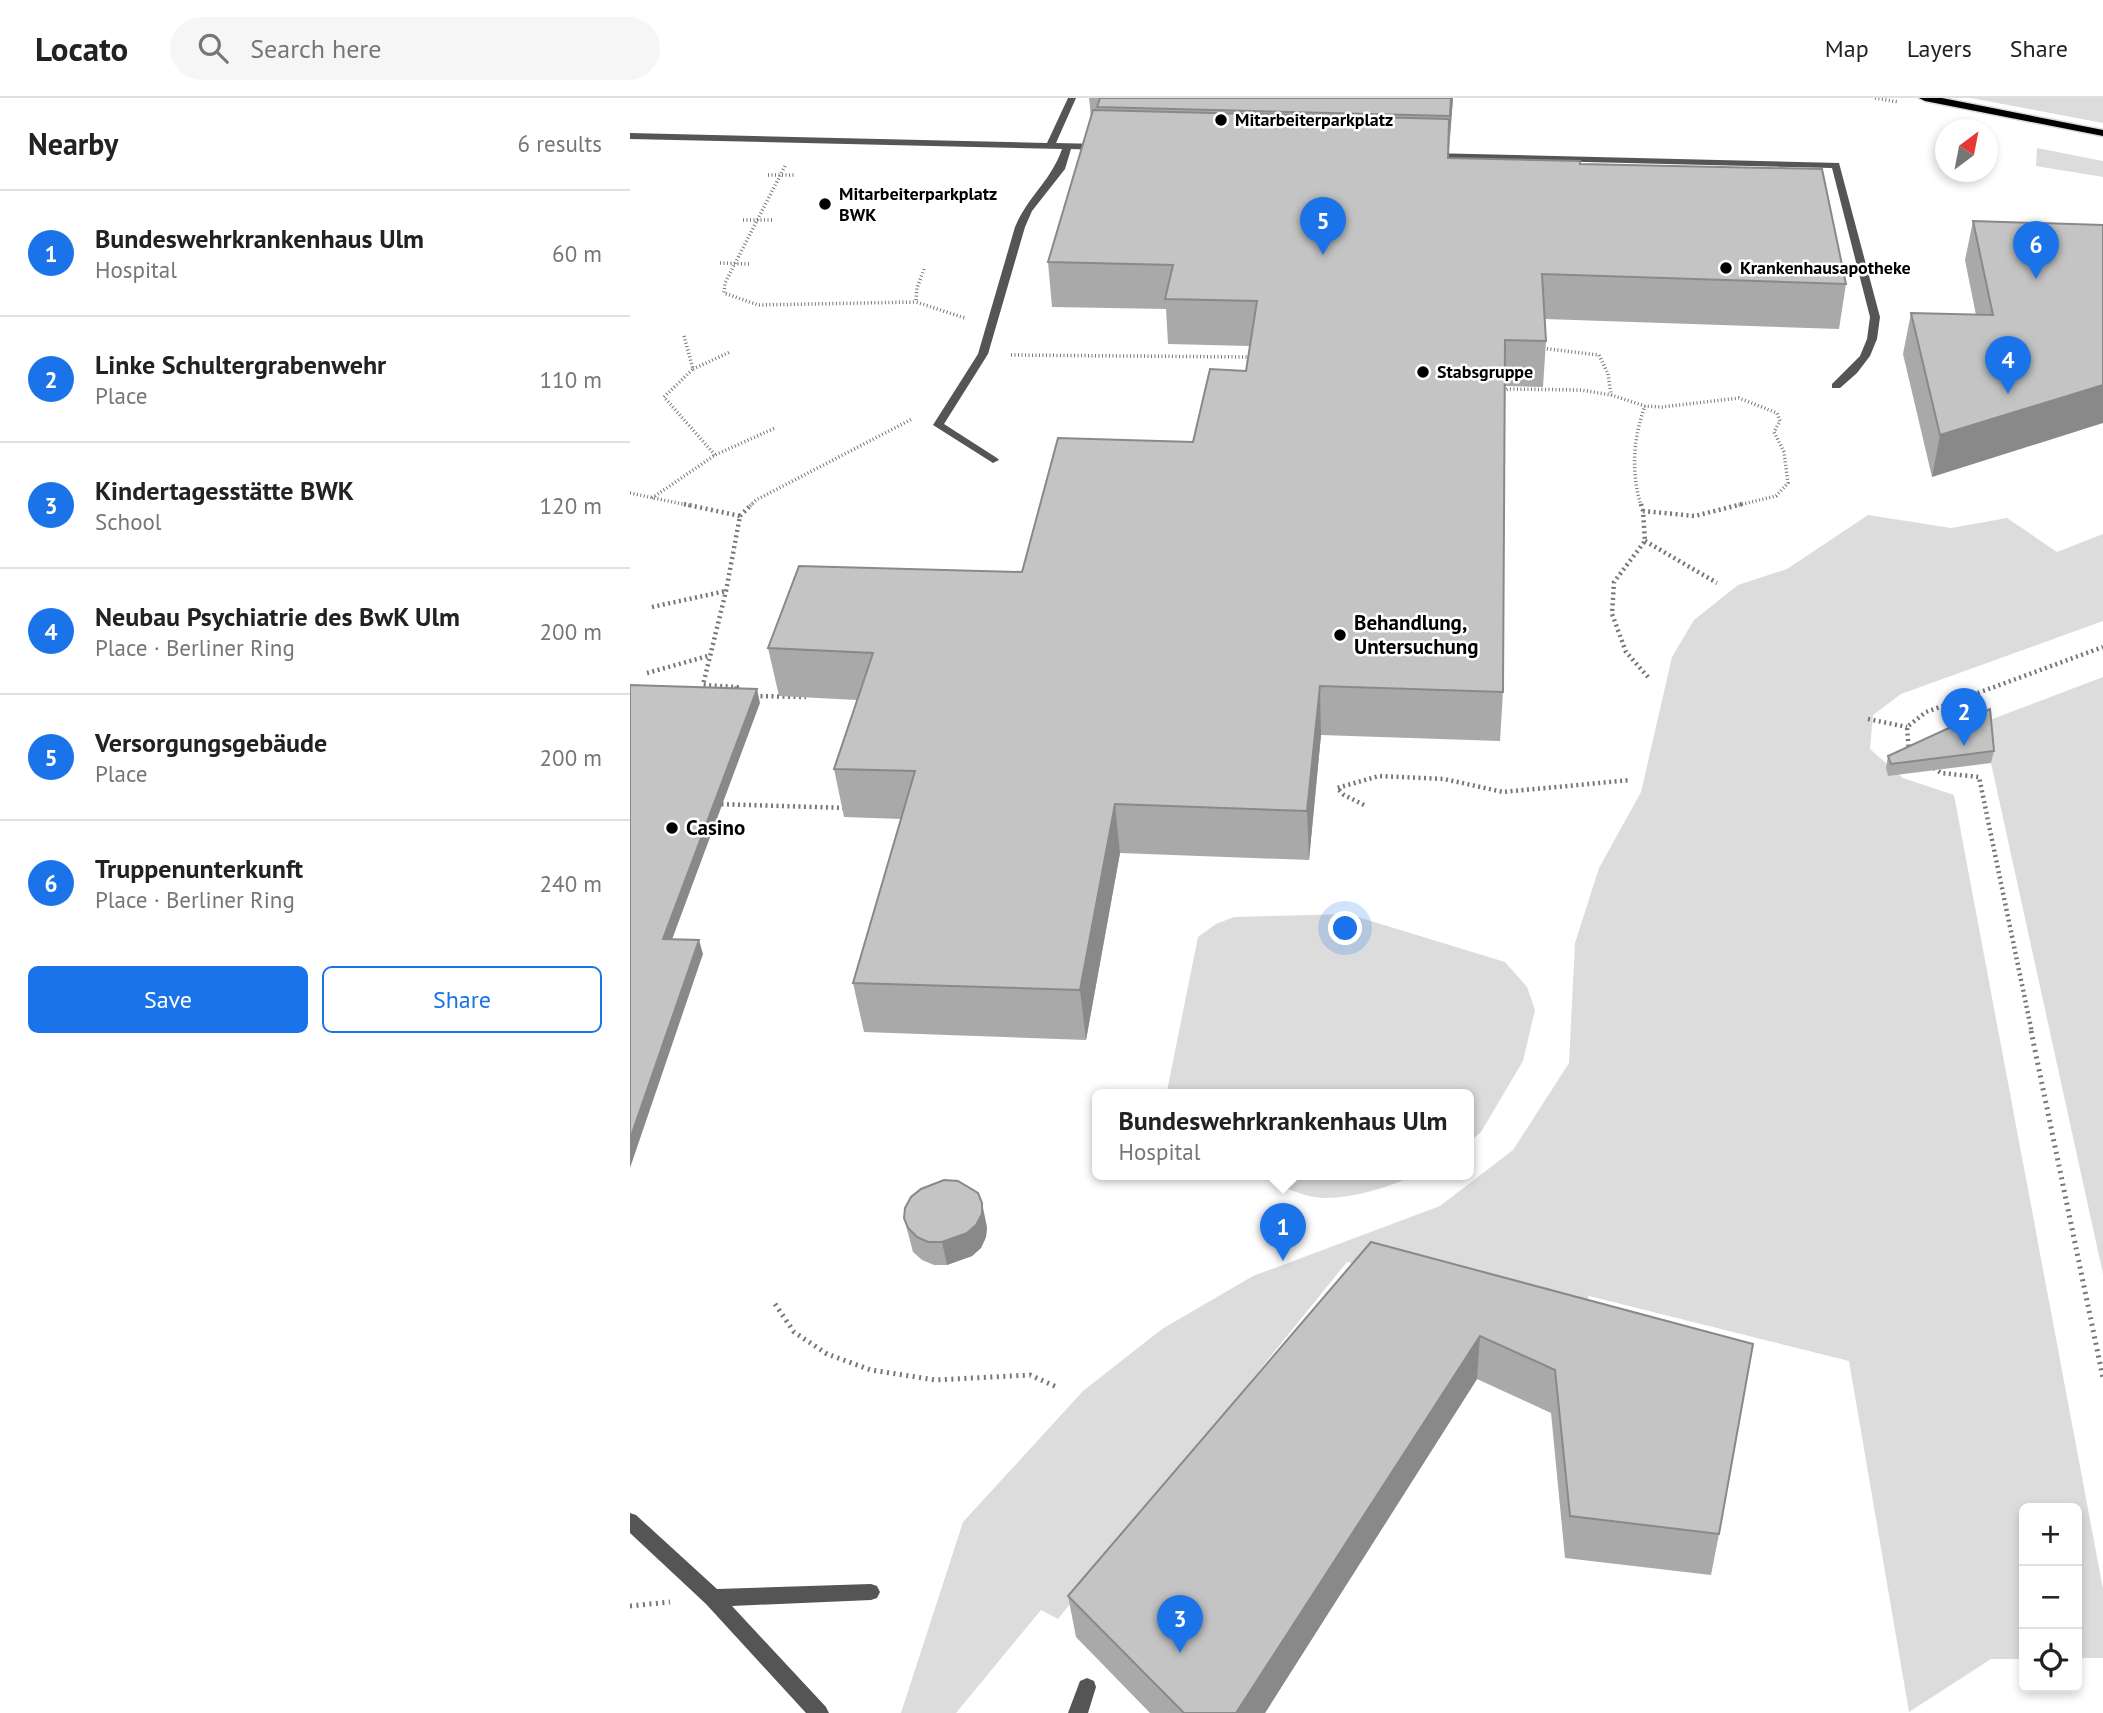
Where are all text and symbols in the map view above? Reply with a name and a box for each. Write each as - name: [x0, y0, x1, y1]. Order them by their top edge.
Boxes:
- search box: [170, 17, 660, 80]
- text: Locato: [35, 27, 128, 70]
- icon: search: [194, 29, 232, 67]
- text: Search here: [250, 32, 381, 65]
- text: Map: [1825, 33, 1869, 64]
- text: Layers: [1907, 33, 1972, 64]
- text: Share: [2010, 33, 2068, 64]
- place label: Mitarbeiterparkplatz: [1235, 108, 1393, 131]
- marker: Mitarbeiterparkplatz: [1213, 112, 1229, 128]
- north arrow: [1935, 119, 1998, 182]
- text: Nearby: [28, 124, 118, 163]
- text: 6 results: [518, 129, 602, 158]
- place label: Mitarbeiterparkplatz BWK: [839, 182, 997, 226]
- marker: Mitarbeiterparkplatz BWK: [817, 196, 833, 212]
- pin: 5: [1300, 197, 1346, 255]
- pin: 6: [2013, 221, 2059, 279]
- text: Bundeswehrkrankenhaus Ulm: [95, 222, 424, 255]
- text: 1: [44, 239, 58, 268]
- text: 60 m: [552, 239, 602, 268]
- text: Hospital: [95, 255, 177, 284]
- place label: Krankenhausapotheke: [1740, 256, 1911, 279]
- marker: Krankenhausapotheke: [1718, 260, 1734, 276]
- pin: 4: [1985, 336, 2031, 394]
- text: Linke Schultergrabenwehr: [95, 348, 386, 381]
- place label: Stabsgruppe: [1437, 360, 1533, 383]
- marker: Stabsgruppe: [1415, 364, 1431, 380]
- text: 2: [44, 365, 58, 394]
- text: 110 m: [540, 365, 602, 394]
- text: Place: [95, 381, 148, 410]
- text: Kindertagesstätte BWK: [95, 474, 354, 507]
- text: 3: [44, 491, 58, 520]
- text: 120 m: [540, 491, 602, 520]
- text: School: [95, 507, 162, 536]
- text: Neubau Psychiatrie des BwK Ulm: [95, 600, 460, 633]
- place label: Behandlung, Untersuchung: [1354, 609, 1479, 660]
- text: 4: [44, 617, 58, 646]
- text: 200 m: [540, 617, 602, 646]
- marker: Behandlung, Untersuchung: [1332, 627, 1348, 643]
- text: Place · Berliner Ring: [95, 633, 295, 662]
- pin: 2: [1941, 688, 1987, 746]
- text: Versorgungsgebäude: [95, 726, 327, 759]
- text: 5: [44, 743, 58, 772]
- text: 200 m: [540, 743, 602, 772]
- text: Place: [95, 759, 148, 788]
- place label: Casino: [686, 814, 745, 841]
- marker: Casino: [664, 820, 680, 836]
- text: Truppenunterkunft: [95, 852, 303, 885]
- text: 6: [44, 869, 58, 898]
- text: 240 m: [540, 869, 602, 898]
- text: Place · Berliner Ring: [95, 885, 295, 914]
- your location: [1328, 911, 1362, 945]
- button: Save: [28, 966, 308, 1033]
- button: Share: [322, 966, 602, 1033]
- popup: [1092, 1089, 1474, 1180]
- text: Bundeswehrkrankenhaus Ulm: [1118, 1104, 1448, 1137]
- text: Hospital: [1118, 1137, 1200, 1166]
- pin: 1: [1260, 1203, 1306, 1261]
- map controls: [2019, 1503, 2082, 1692]
- button: +: [2019, 1503, 2082, 1566]
- button: −: [2019, 1566, 2082, 1629]
- pin: 3: [1157, 1595, 1203, 1653]
- button: locate: [2019, 1629, 2082, 1692]

